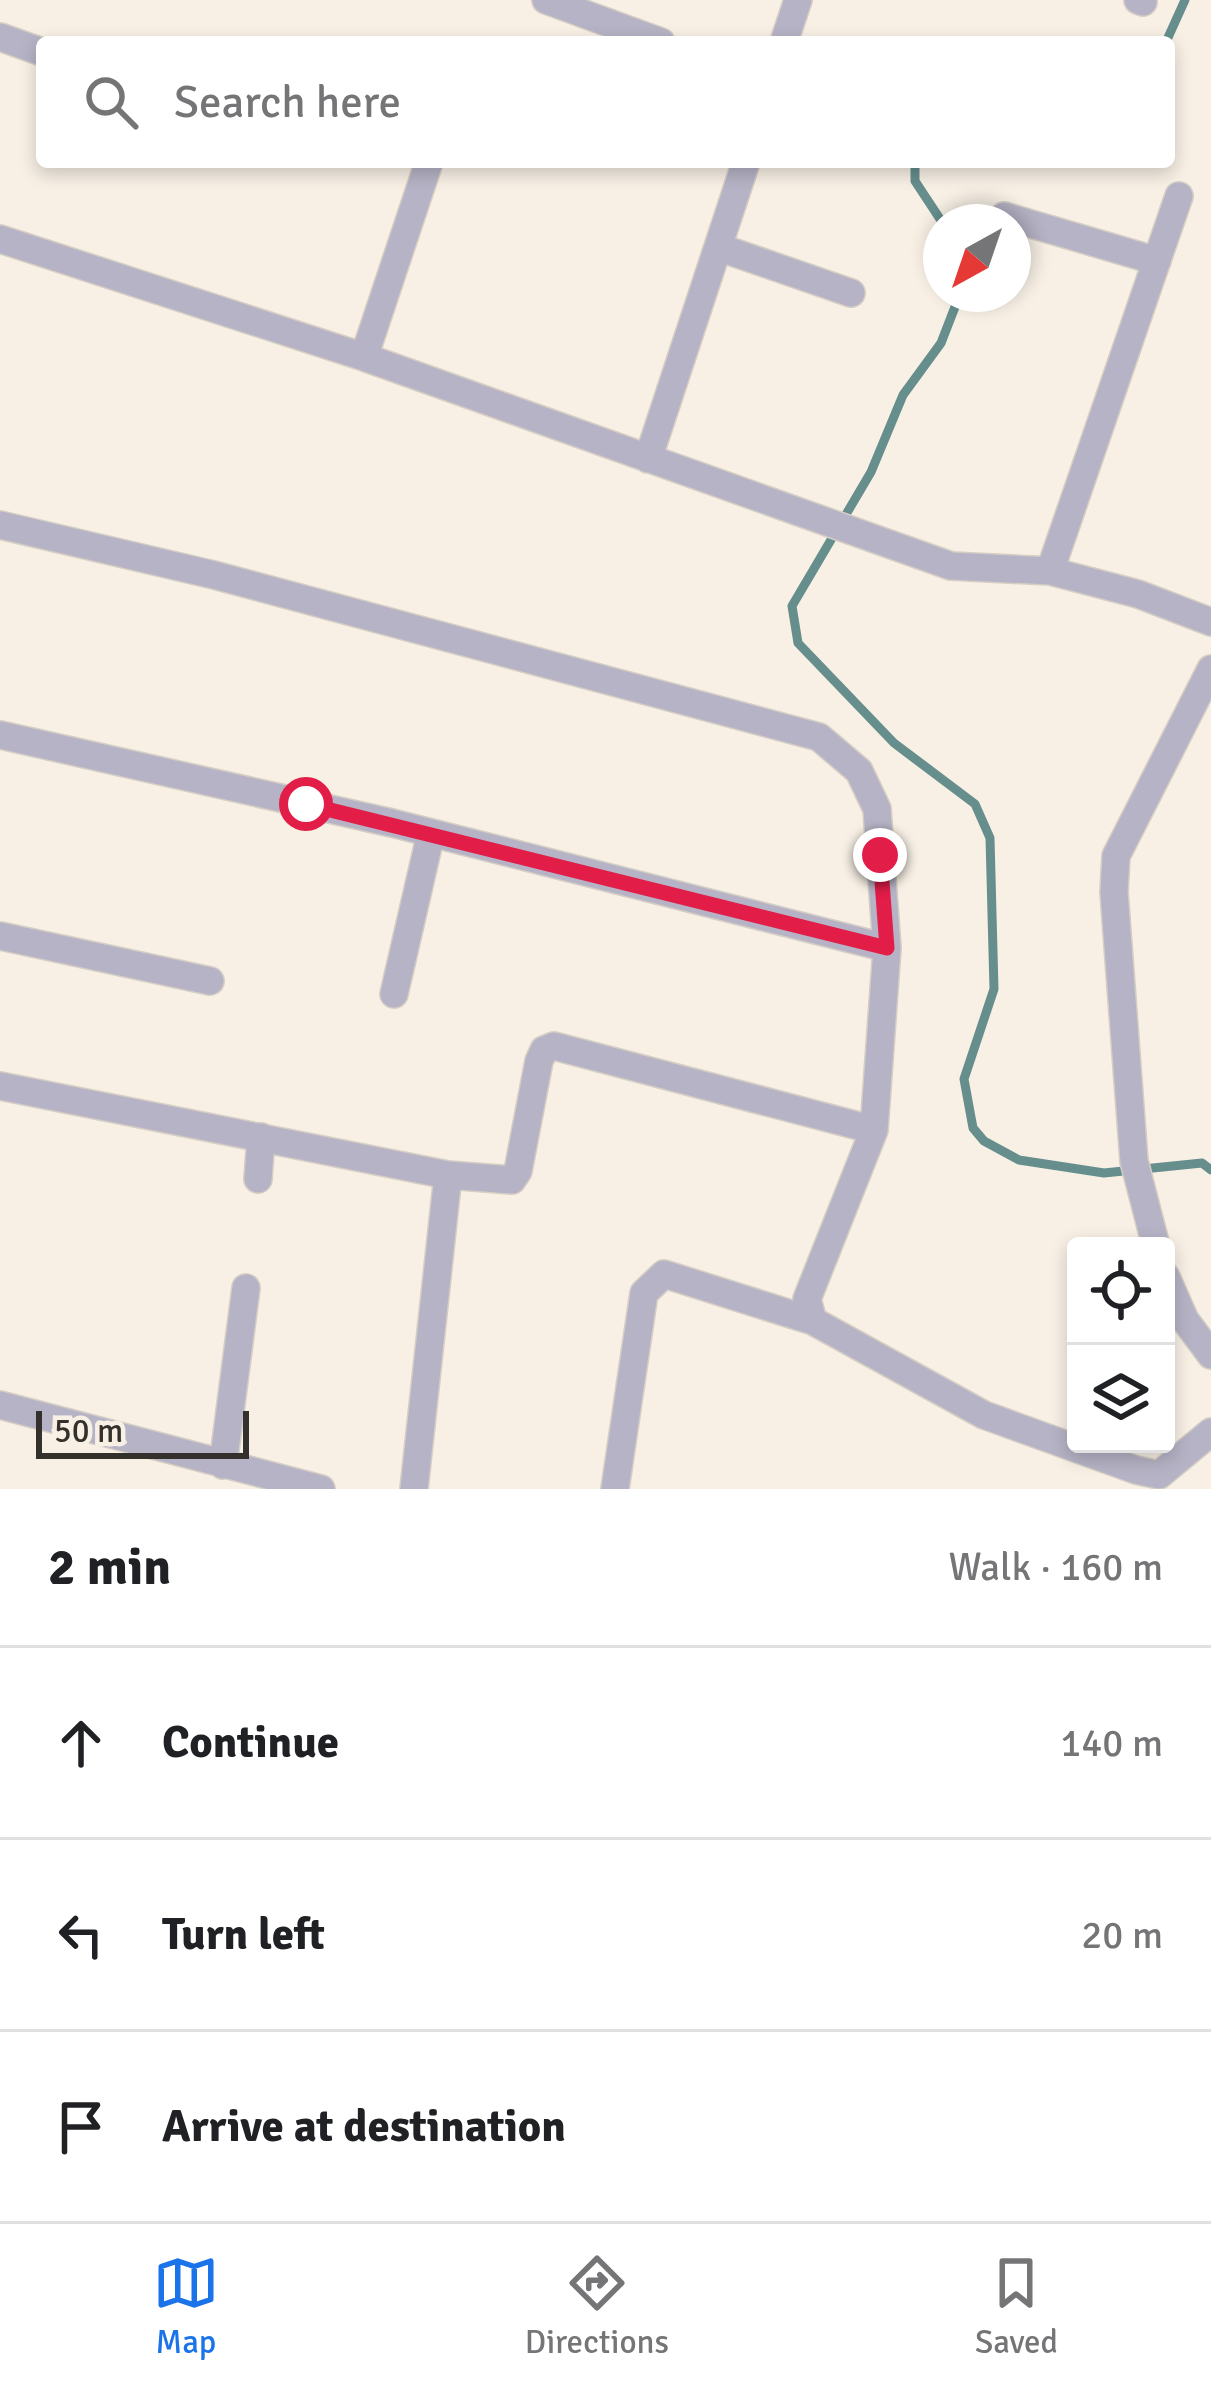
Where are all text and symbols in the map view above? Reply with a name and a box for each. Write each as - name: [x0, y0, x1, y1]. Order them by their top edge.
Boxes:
- search box: [36, 36, 1175, 168]
- icon: search: [78, 69, 144, 135]
- text: Search here: [174, 75, 401, 130]
- north arrow: [923, 204, 1031, 312]
- route start: [279, 777, 333, 831]
- route end: [853, 828, 907, 882]
- map controls: [1067, 1237, 1175, 1453]
- button: locate: [1067, 1237, 1175, 1345]
- button: layers: [1067, 1345, 1175, 1453]
- scale bar: [36, 1405, 249, 1458]
- text: 50 m: [54, 1411, 123, 1452]
- text: 2 min: [48, 1536, 171, 1599]
- text: Walk · 160 m: [949, 1543, 1163, 1591]
- icon: ahead: [48, 1710, 114, 1776]
- text: Continue: [162, 1715, 339, 1770]
- text: 140 m: [1060, 1719, 1163, 1767]
- icon: left: [48, 1902, 114, 1968]
- text: Turn left: [162, 1907, 325, 1962]
- text: 20 m: [1081, 1911, 1163, 1959]
- icon: arrive: [48, 2094, 114, 2160]
- text: Arrive at destination: [162, 2099, 566, 2154]
- tab: Map: [153, 2250, 219, 2363]
- tab: Directions: [525, 2250, 669, 2363]
- tab: Saved: [975, 2250, 1058, 2363]

